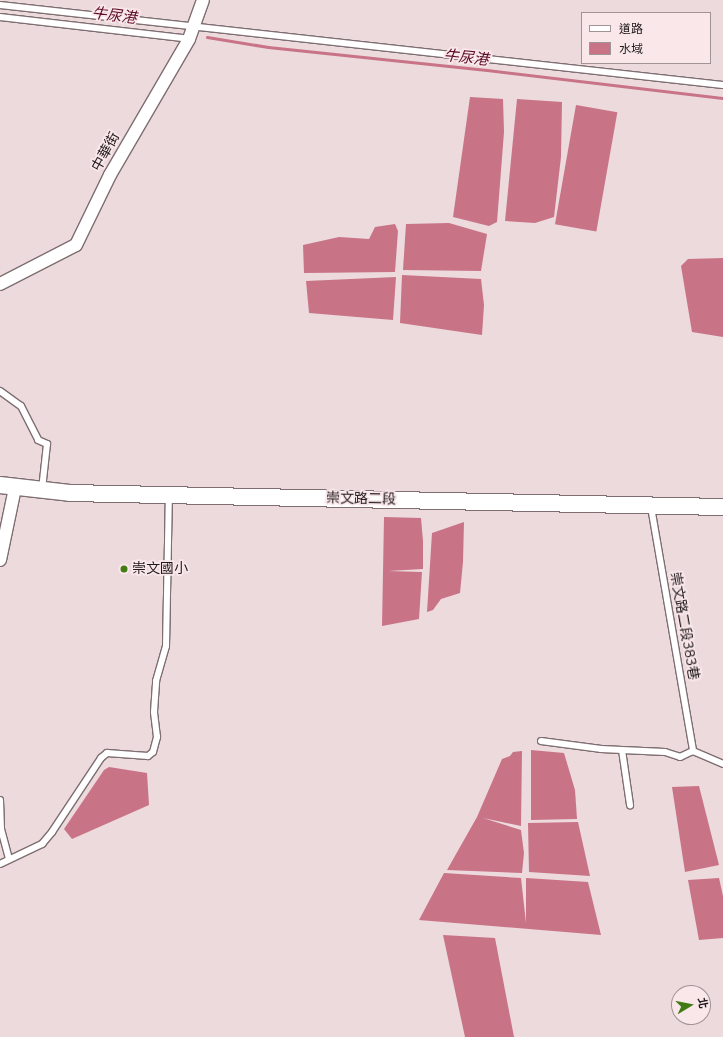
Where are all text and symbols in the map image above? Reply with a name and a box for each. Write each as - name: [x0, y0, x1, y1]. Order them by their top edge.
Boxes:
- water label: 牛尿港: [91, 4, 137, 28]
- legend: [581, 12, 711, 64]
- text: 道路: [619, 21, 643, 37]
- text: 水域: [619, 41, 643, 57]
- water label: 牛尿港: [443, 47, 489, 69]
- street label: 中華街: [88, 130, 124, 174]
- street label: 崇文路二段: [326, 490, 396, 508]
- place label: 崇文國小: [132, 561, 188, 577]
- marker: 崇文國小: [119, 564, 129, 574]
- street label: 崇文路二段383巷: [666, 571, 702, 681]
- north arrow: [671, 985, 711, 1025]
- text: 北: [694, 996, 711, 1010]

